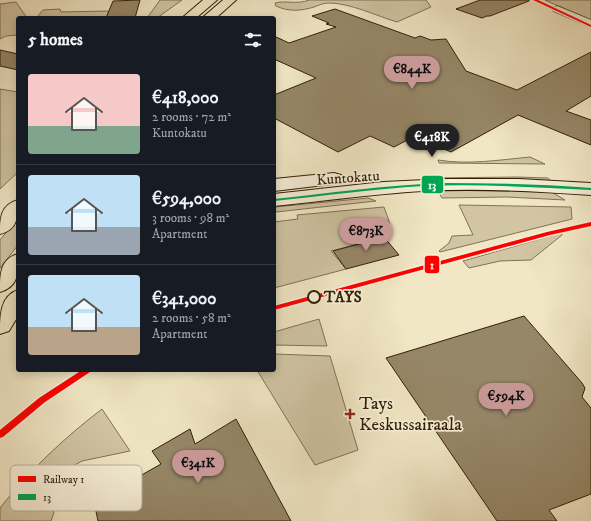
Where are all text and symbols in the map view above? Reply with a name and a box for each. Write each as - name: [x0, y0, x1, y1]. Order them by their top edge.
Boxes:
- text: 5 homes: [28, 29, 83, 51]
- icon: filters: [242, 29, 264, 51]
- pin: €844K: [384, 56, 440, 90]
- text: €844K: [393, 61, 431, 77]
- text: €418,000: [152, 87, 219, 109]
- icon: home: [60, 90, 108, 138]
- text: 2 rooms · 72 m²: [152, 109, 231, 125]
- pin: €418K: [404, 124, 460, 158]
- text: Kuntokatu: [152, 125, 207, 141]
- text: €418K: [414, 129, 450, 145]
- street label: Kuntokatu: [316, 166, 380, 190]
- line badge: 13: [421, 175, 444, 194]
- text: 13: [428, 179, 436, 193]
- text: €594,000: [152, 188, 221, 210]
- icon: home: [60, 191, 108, 239]
- text: 3 rooms · 98 m²: [152, 210, 229, 226]
- pin: €873K: [338, 218, 394, 252]
- text: €873K: [349, 223, 383, 239]
- text: Apartment: [152, 226, 207, 242]
- line badge: 1: [424, 255, 440, 274]
- text: 1: [430, 259, 434, 273]
- text: €341,000: [152, 288, 216, 310]
- place label: TAYS: [323, 288, 362, 307]
- marker: TAYS: [307, 290, 321, 304]
- icon: home: [60, 291, 108, 339]
- text: 2 rooms · 58 m²: [152, 310, 231, 326]
- text: Apartment: [152, 326, 207, 342]
- pin: €594K: [478, 383, 534, 417]
- text: €594K: [487, 388, 525, 404]
- place label: Tays Keskussairaala: [359, 393, 462, 436]
- marker: Tays Keskussairaala: [344, 408, 356, 420]
- pin: €341K: [170, 450, 226, 484]
- text: €341K: [181, 455, 215, 471]
- legend: [10, 465, 142, 511]
- text: Railway 1: [43, 473, 84, 487]
- text: 13: [43, 491, 51, 505]

